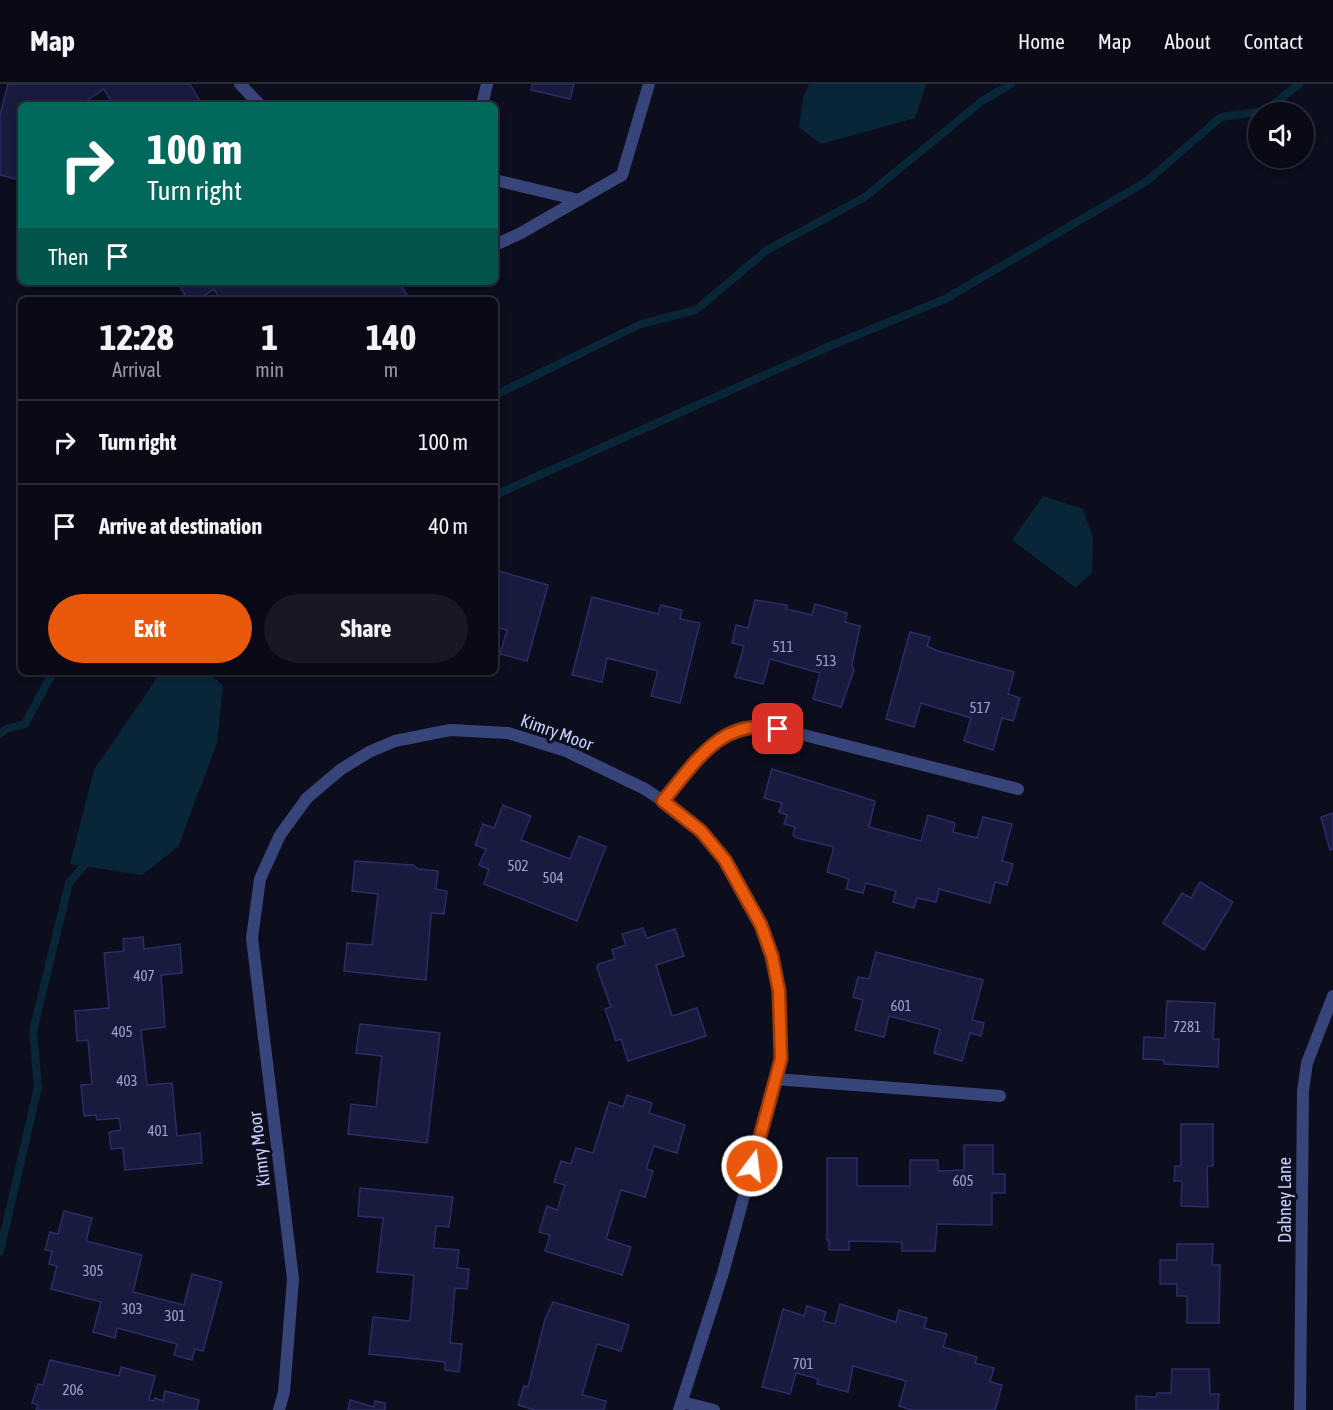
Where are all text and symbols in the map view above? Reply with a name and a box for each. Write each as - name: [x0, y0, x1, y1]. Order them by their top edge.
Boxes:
- text: Map: [30, 25, 75, 57]
- text: Home: [1018, 29, 1065, 53]
- text: Map: [1098, 29, 1132, 53]
- text: About: [1165, 29, 1211, 53]
- text: Contact: [1244, 29, 1303, 53]
- map controls: [1248, 102, 1314, 168]
- button: sound: [1248, 102, 1314, 168]
- text: 100 m: [147, 125, 242, 173]
- icon: right: [48, 126, 126, 204]
- text: Turn right: [147, 175, 242, 206]
- icon: arrive: [101, 240, 134, 273]
- text: Then: [48, 244, 89, 270]
- text: 12:28: [100, 316, 174, 358]
- text: 1: [261, 316, 278, 358]
- text: 140: [366, 316, 416, 358]
- text: Arrival: [112, 358, 161, 381]
- text: min: [255, 358, 284, 381]
- text: m: [384, 358, 398, 381]
- icon: right: [48, 426, 81, 459]
- text: Turn right: [99, 429, 176, 455]
- text: 100 m: [418, 429, 468, 455]
- icon: arrive: [48, 510, 81, 543]
- text: Arrive at destination: [99, 513, 262, 539]
- text: 40 m: [428, 513, 468, 539]
- button: Exit: [48, 594, 252, 663]
- button: Share: [264, 594, 468, 663]
- house number: 511: [772, 638, 794, 655]
- house number: 513: [815, 652, 837, 669]
- house number: 517: [969, 699, 991, 716]
- pin: [752, 703, 803, 754]
- street label: Kimry Moor: [518, 709, 597, 755]
- icon: arrive: [761, 712, 794, 745]
- house number: 502: [507, 857, 529, 874]
- house number: 504: [542, 869, 564, 886]
- house number: 407: [133, 967, 155, 984]
- house number: 601: [890, 997, 912, 1014]
- house number: 7281: [1173, 1018, 1201, 1035]
- house number: 405: [111, 1023, 133, 1040]
- house number: 403: [116, 1072, 138, 1089]
- street label: Kimry Moor: [244, 1110, 274, 1188]
- house number: 401: [147, 1122, 169, 1139]
- position arrow: [720, 1134, 784, 1198]
- street label: Dabney Lane: [1274, 1157, 1295, 1243]
- house number: 605: [952, 1172, 974, 1189]
- house number: 305: [82, 1262, 104, 1279]
- house number: 303: [121, 1300, 143, 1317]
- house number: 301: [164, 1307, 186, 1324]
- house number: 701: [792, 1355, 814, 1372]
- house number: 206: [62, 1381, 84, 1398]

